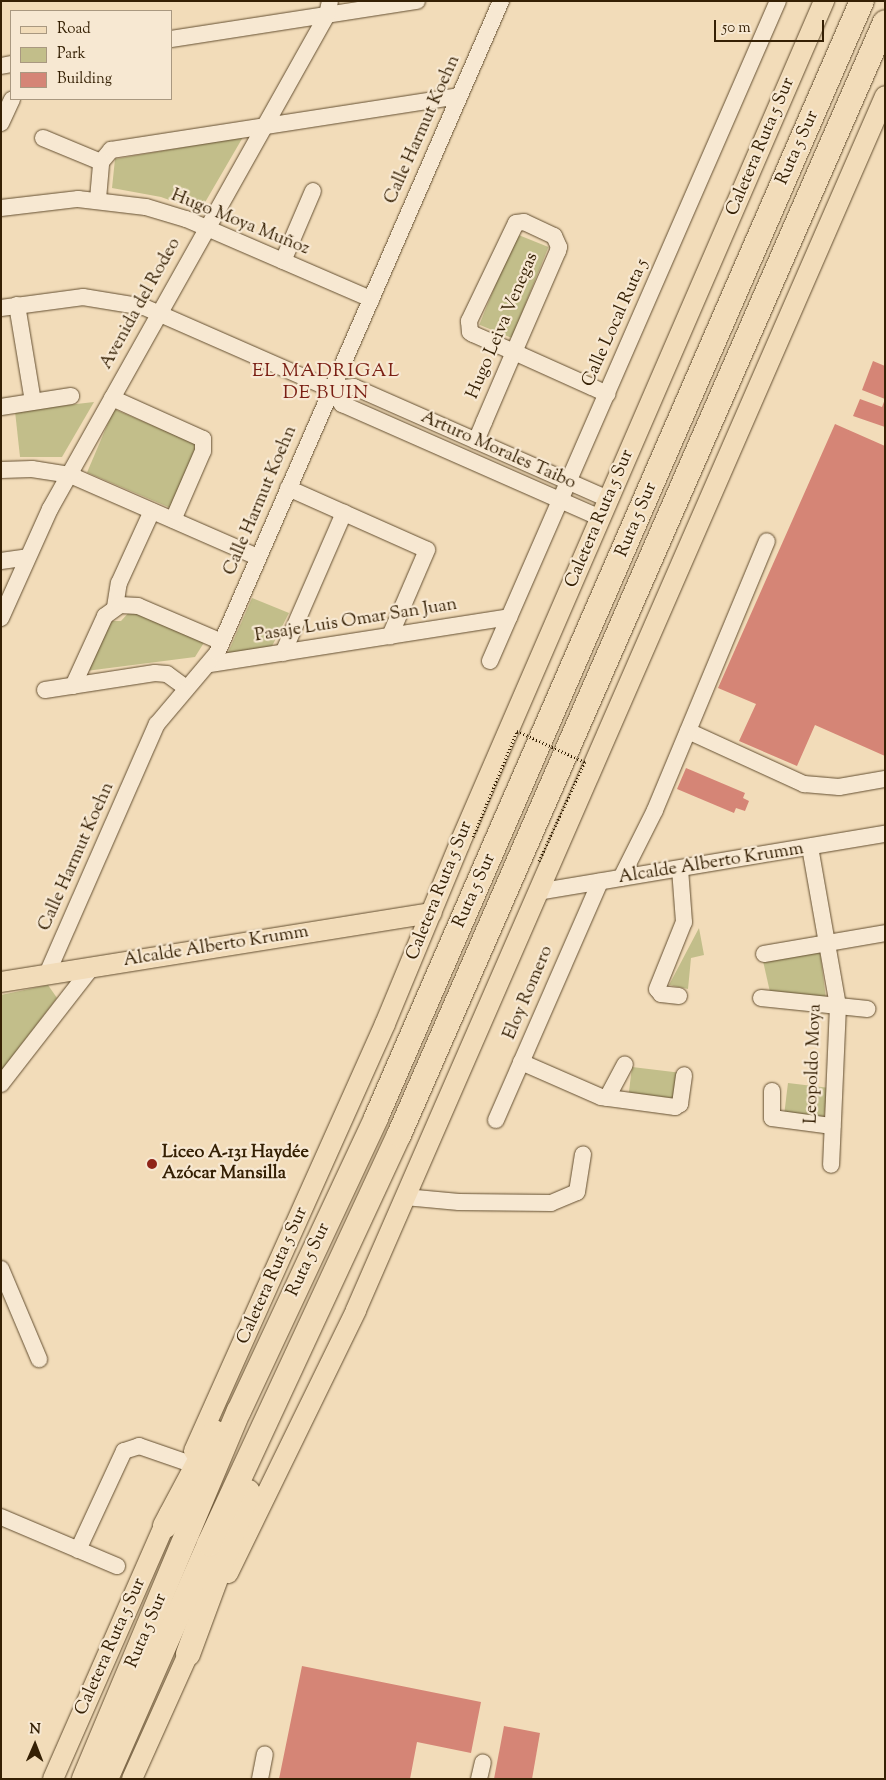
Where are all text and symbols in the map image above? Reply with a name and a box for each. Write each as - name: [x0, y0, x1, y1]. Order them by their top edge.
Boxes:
- legend: [10, 10, 172, 100]
- scale bar: [716, 10, 826, 42]
- text: 50 m: [722, 18, 751, 39]
- text: Road: [57, 19, 91, 40]
- text: Park: [57, 44, 86, 65]
- street label: Calle Harmut Koehn: [381, 52, 465, 208]
- text: Building: [57, 69, 112, 90]
- street label: Caletera Ruta 5 Sur: [722, 75, 800, 219]
- street label: Ruta 5 Sur: [772, 108, 824, 188]
- street label: Hugo Moya Muñoz: [168, 185, 312, 261]
- street label: Avenida del Rodeo: [96, 235, 186, 373]
- street label: Hugo Leiva Venegas: [462, 250, 544, 402]
- street label: Calle Local Ruta 5: [578, 256, 654, 390]
- district label: EL MADRIGAL DE BUIN: [251, 361, 401, 405]
- street label: Arturo Morales Taibo: [417, 407, 579, 495]
- street label: Calle Harmut Koehn: [220, 423, 302, 579]
- street label: Caletera Ruta 5 Sur: [561, 447, 639, 591]
- street label: Ruta 5 Sur: [612, 479, 662, 561]
- street label: Pasaje Luis Omar San Juan: [253, 594, 459, 648]
- street label: Calle Harmut Koehn: [35, 779, 119, 935]
- street label: Caletera Ruta 5 Sur: [402, 818, 478, 964]
- street label: Alcalde Alberto Krumm: [617, 839, 805, 889]
- street label: Ruta 5 Sur: [449, 851, 501, 931]
- street label: Alcalde Alberto Krumm: [122, 922, 310, 972]
- street label: Eloy Romero: [500, 943, 558, 1043]
- street label: Leopoldo Moya: [801, 1004, 827, 1124]
- place label: Liceo A-131 Haydée Azócar Mansilla: [162, 1143, 309, 1186]
- marker: Liceo A-131 Haydée Azócar Mansilla: [146, 1158, 158, 1170]
- street label: Caletera Ruta 5 Sur: [233, 1204, 313, 1348]
- street label: Ruta 5 Sur: [283, 1220, 335, 1300]
- street label: Caletera Ruta 5 Sur: [71, 1575, 151, 1719]
- street label: Ruta 5 Sur: [122, 1590, 172, 1672]
- north arrow: [10, 1720, 60, 1770]
- text: N: [29, 1720, 41, 1740]

